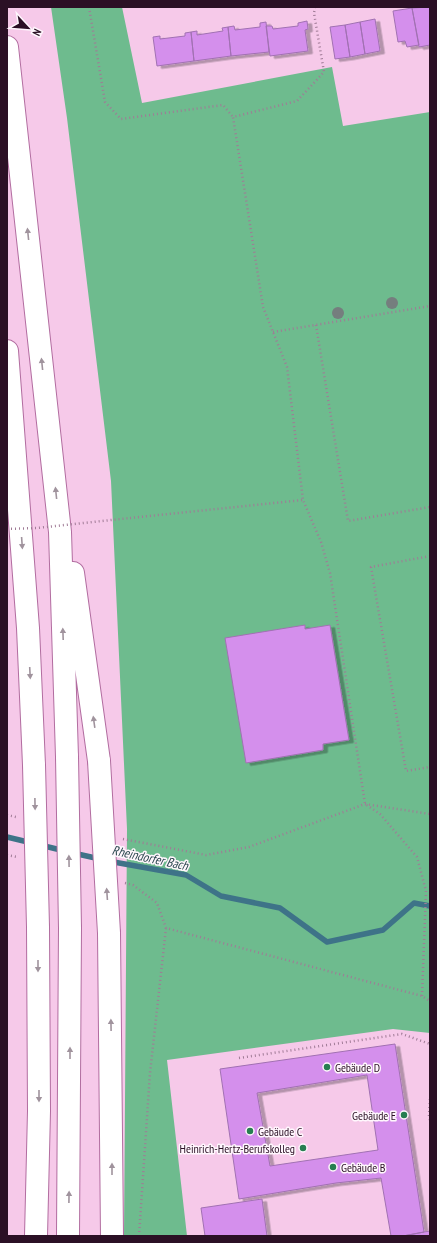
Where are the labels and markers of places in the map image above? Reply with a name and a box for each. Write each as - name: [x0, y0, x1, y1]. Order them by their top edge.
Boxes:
- place label: Gebäude D: [335, 1060, 380, 1075]
- marker: Gebäude D: [322, 1062, 332, 1072]
- place label: Gebäude E: [352, 1108, 396, 1123]
- marker: Gebäude E: [399, 1110, 409, 1120]
- place label: Gebäude C: [258, 1124, 303, 1139]
- marker: Gebäude C: [245, 1126, 255, 1136]
- place label: Heinrich-Hertz-Berufskolleg: [180, 1141, 295, 1156]
- marker: Heinrich-Hertz-Berufskolleg: [298, 1143, 308, 1153]
- place label: Gebäude B: [341, 1160, 386, 1175]
- marker: Gebäude B: [328, 1162, 338, 1172]

